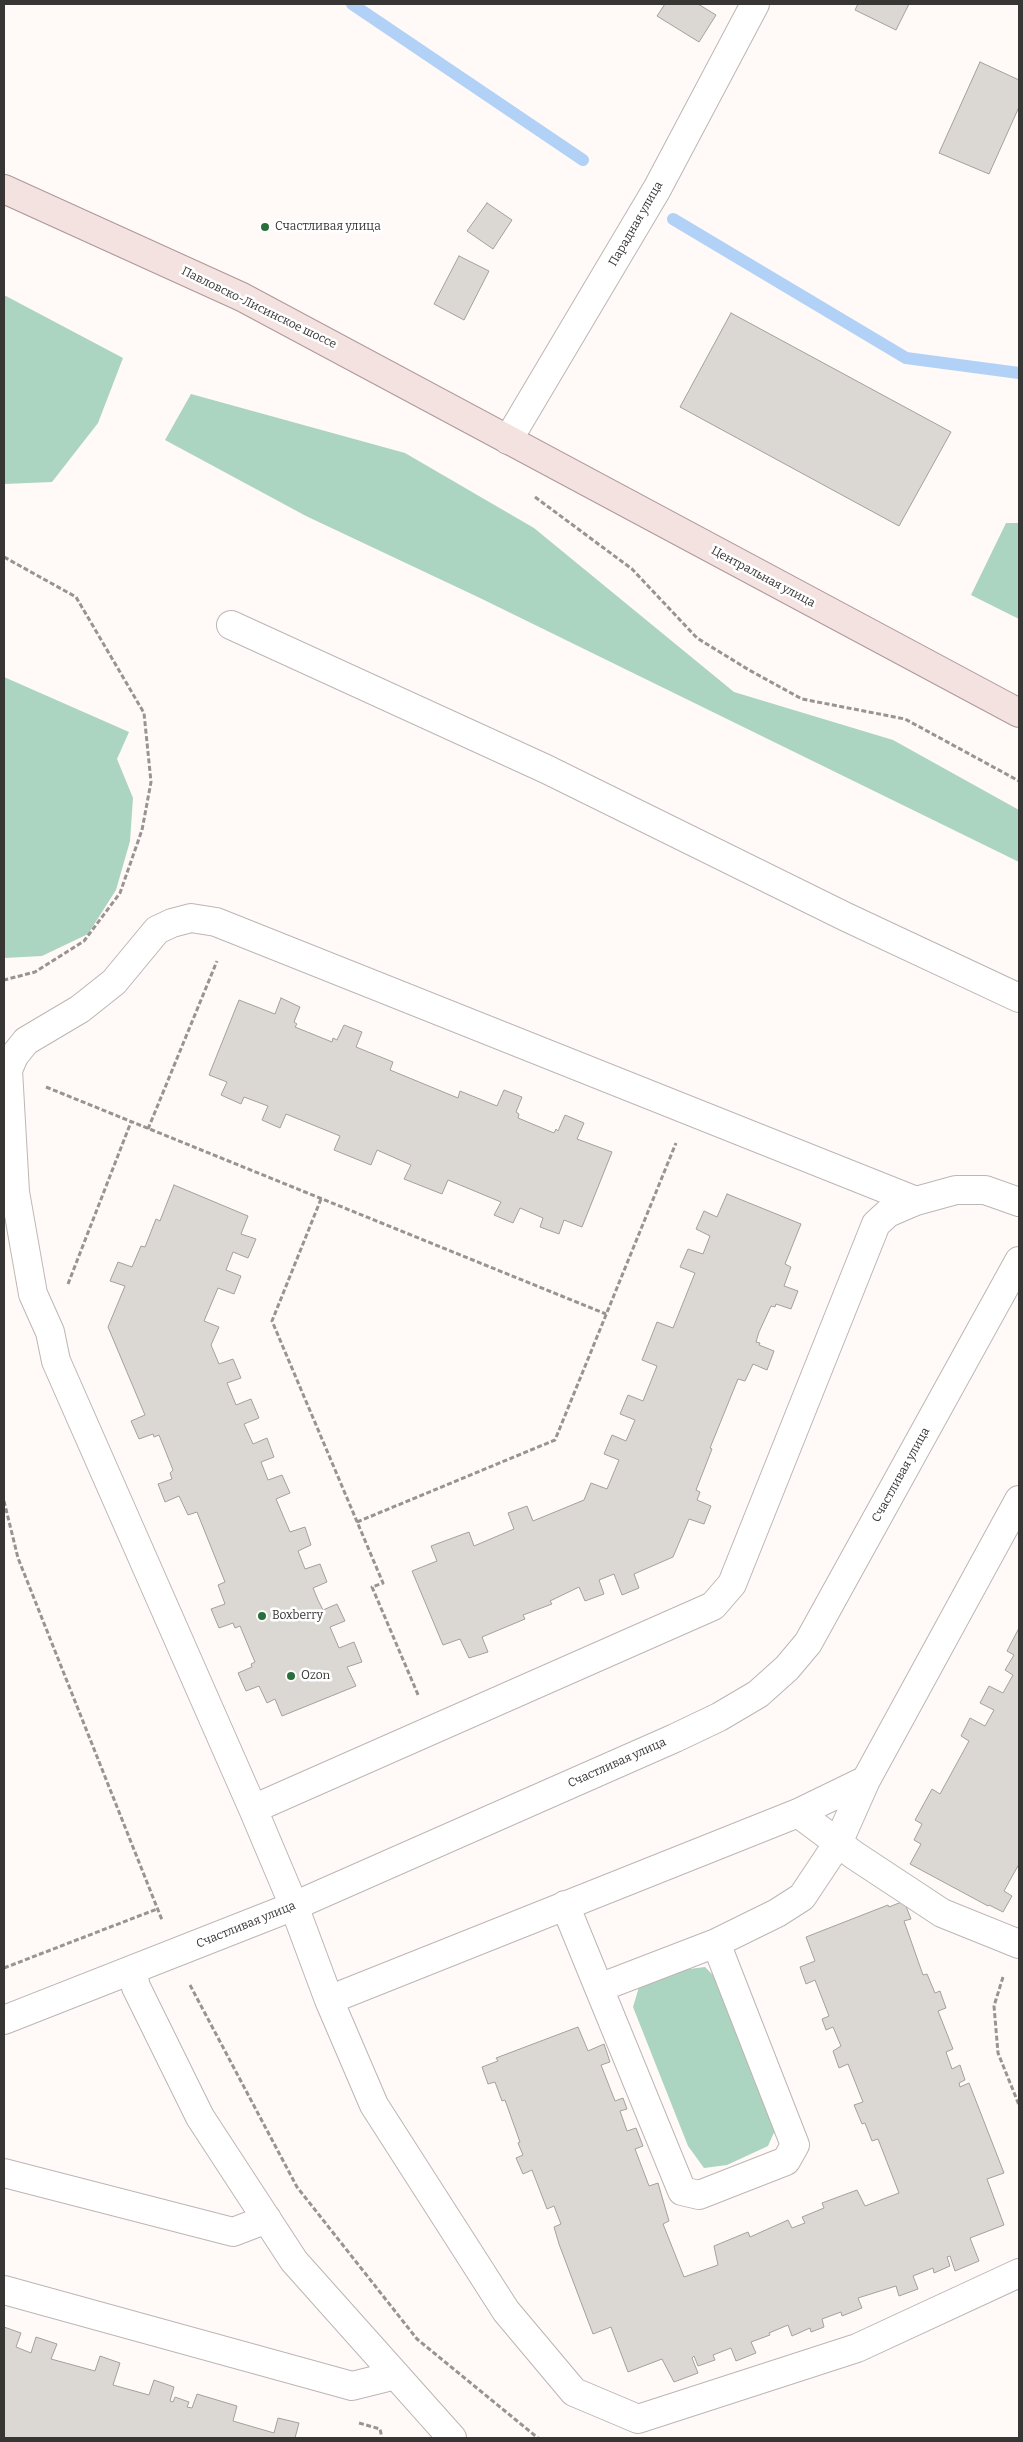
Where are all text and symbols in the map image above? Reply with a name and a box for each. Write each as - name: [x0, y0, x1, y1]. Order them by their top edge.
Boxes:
- street label: Парадная улица: [606, 179, 666, 269]
- place label: Счастливая улица: [275, 220, 381, 234]
- marker: Счастливая улица: [259, 221, 271, 233]
- street label: Павловско-Лисинское шоссе: [179, 264, 339, 352]
- street label: Центральная улица: [709, 544, 817, 610]
- street label: Счастливая улица: [869, 1425, 933, 1525]
- place label: Boxberry: [272, 1609, 323, 1623]
- marker: Boxberry: [256, 1610, 268, 1622]
- place label: Ozon: [301, 1669, 330, 1683]
- marker: Ozon: [285, 1670, 297, 1682]
- street label: Счастливая улица: [566, 1735, 668, 1791]
- street label: Счастливая улица: [194, 1899, 298, 1951]

